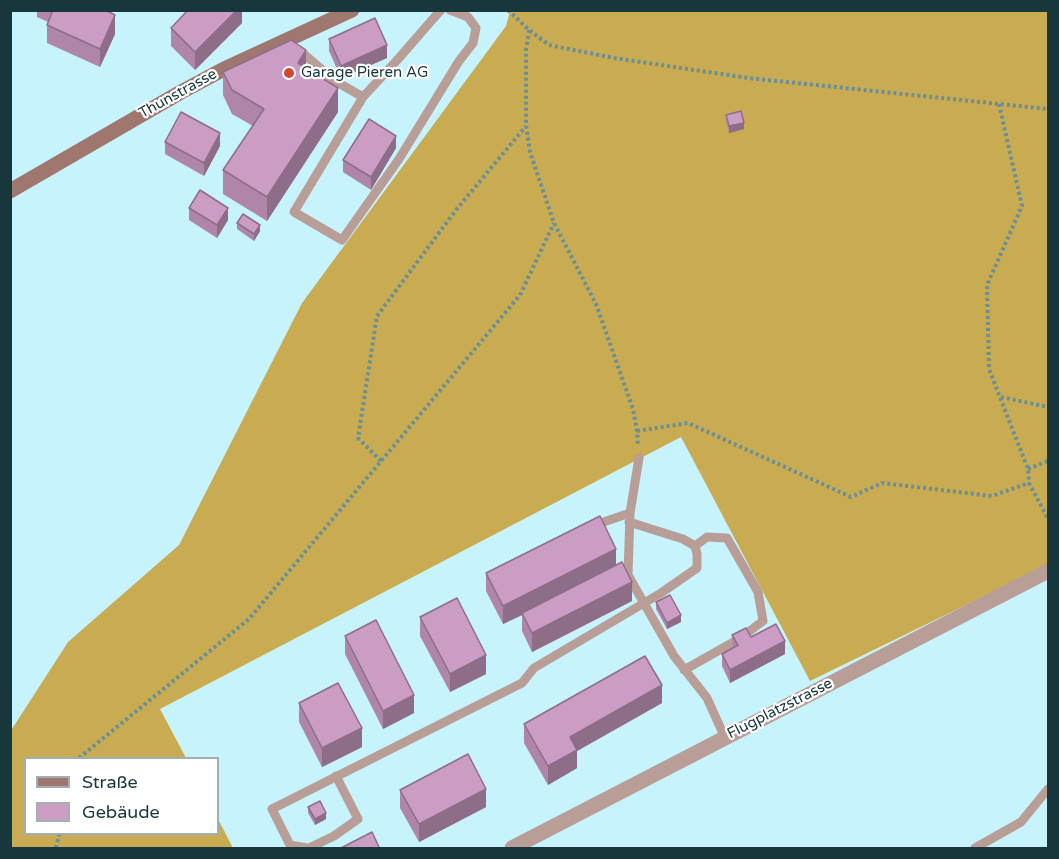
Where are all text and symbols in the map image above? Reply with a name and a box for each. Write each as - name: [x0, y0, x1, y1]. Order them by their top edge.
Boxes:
- place label: Garage Pieren AG: [301, 64, 428, 82]
- street label: Thunstrasse: [136, 65, 220, 123]
- marker: Garage Pieren AG: [282, 66, 296, 80]
- street label: Flugplatzstrasse: [724, 675, 836, 743]
- legend: [24, 757, 219, 835]
- text: Straße: [82, 771, 138, 793]
- text: Gebäude: [82, 801, 160, 823]

